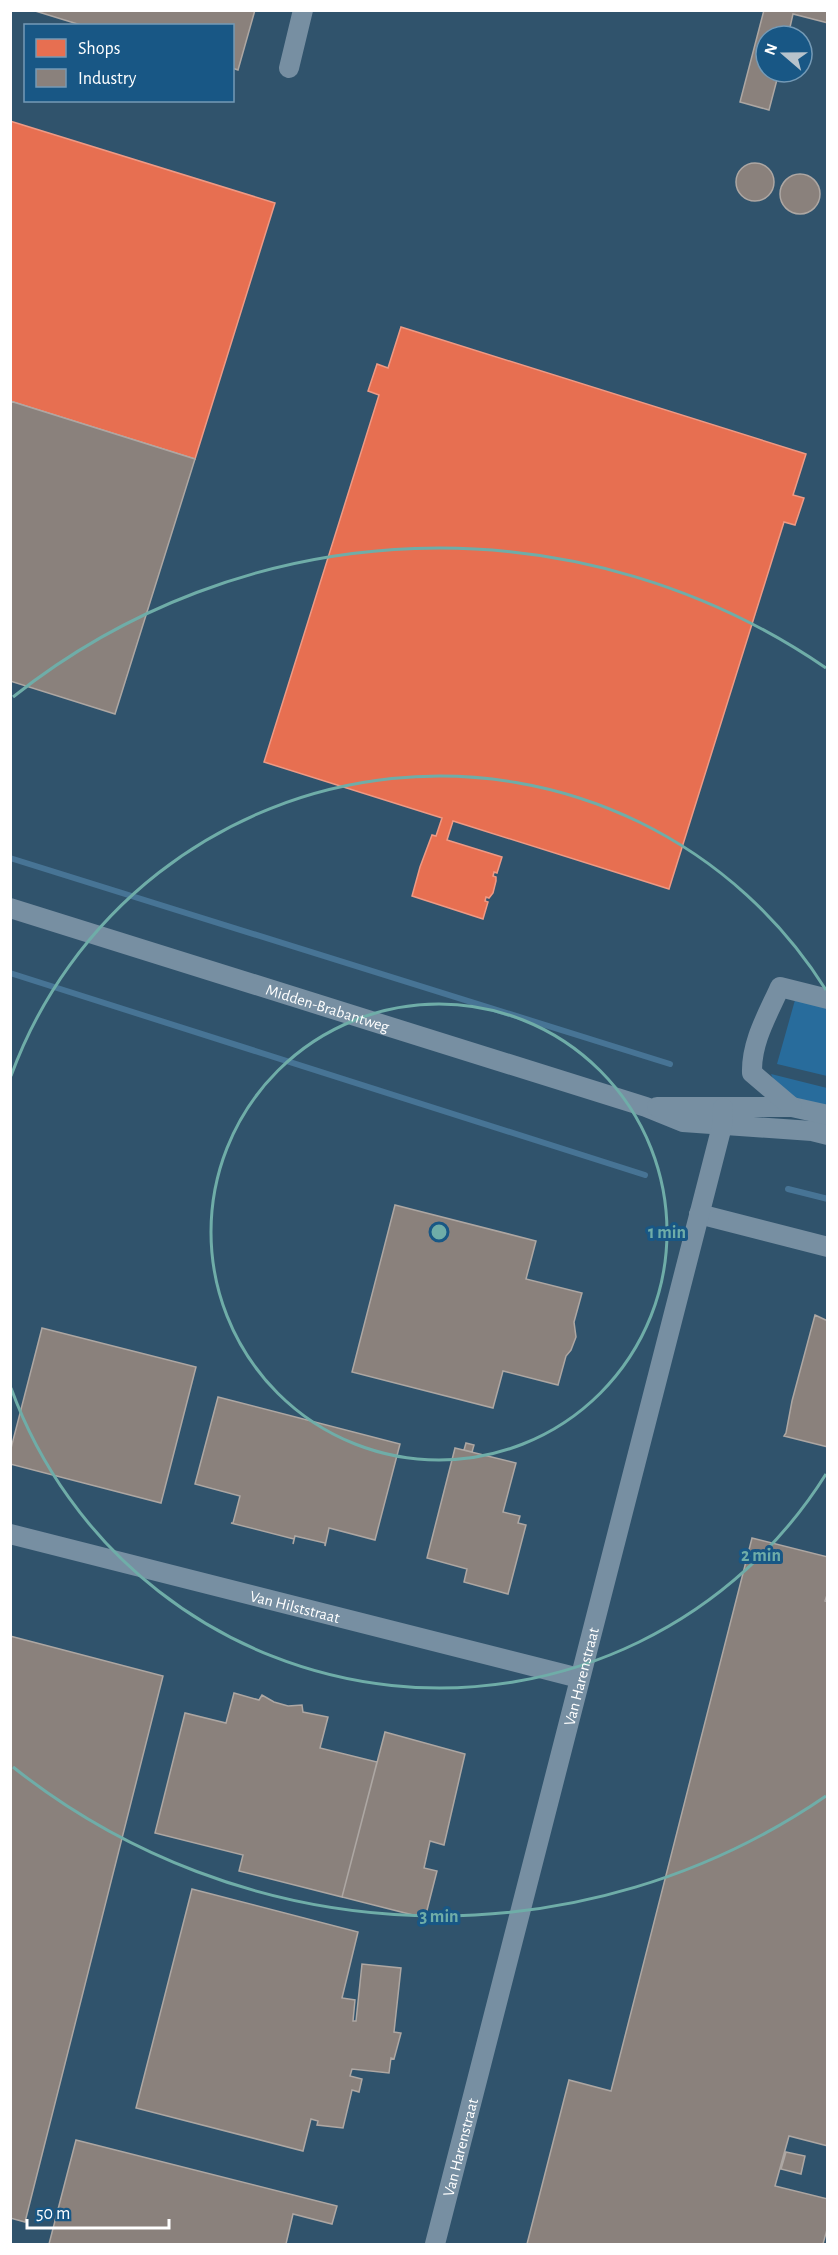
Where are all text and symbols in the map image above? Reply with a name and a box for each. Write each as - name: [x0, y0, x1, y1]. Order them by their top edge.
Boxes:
- legend: [24, 24, 234, 102]
- north arrow: [754, 24, 814, 84]
- text: Shops: [78, 40, 120, 58]
- text: N: [761, 41, 780, 57]
- text: Industry: [78, 70, 137, 88]
- street label: Midden-Brabantweg: [264, 982, 391, 1035]
- centre of rings: [429, 1222, 449, 1242]
- text: 1 min: [648, 1224, 686, 1242]
- text: 2 min: [741, 1547, 781, 1565]
- street label: Van Hilststraat: [248, 1588, 341, 1626]
- street label: Van Harenstraat: [561, 1626, 602, 1728]
- text: 3 min: [419, 1908, 459, 1926]
- street label: Van Harenstraat: [441, 2097, 481, 2198]
- scale bar: [27, 2192, 170, 2230]
- text: 50 m: [36, 2205, 70, 2223]

